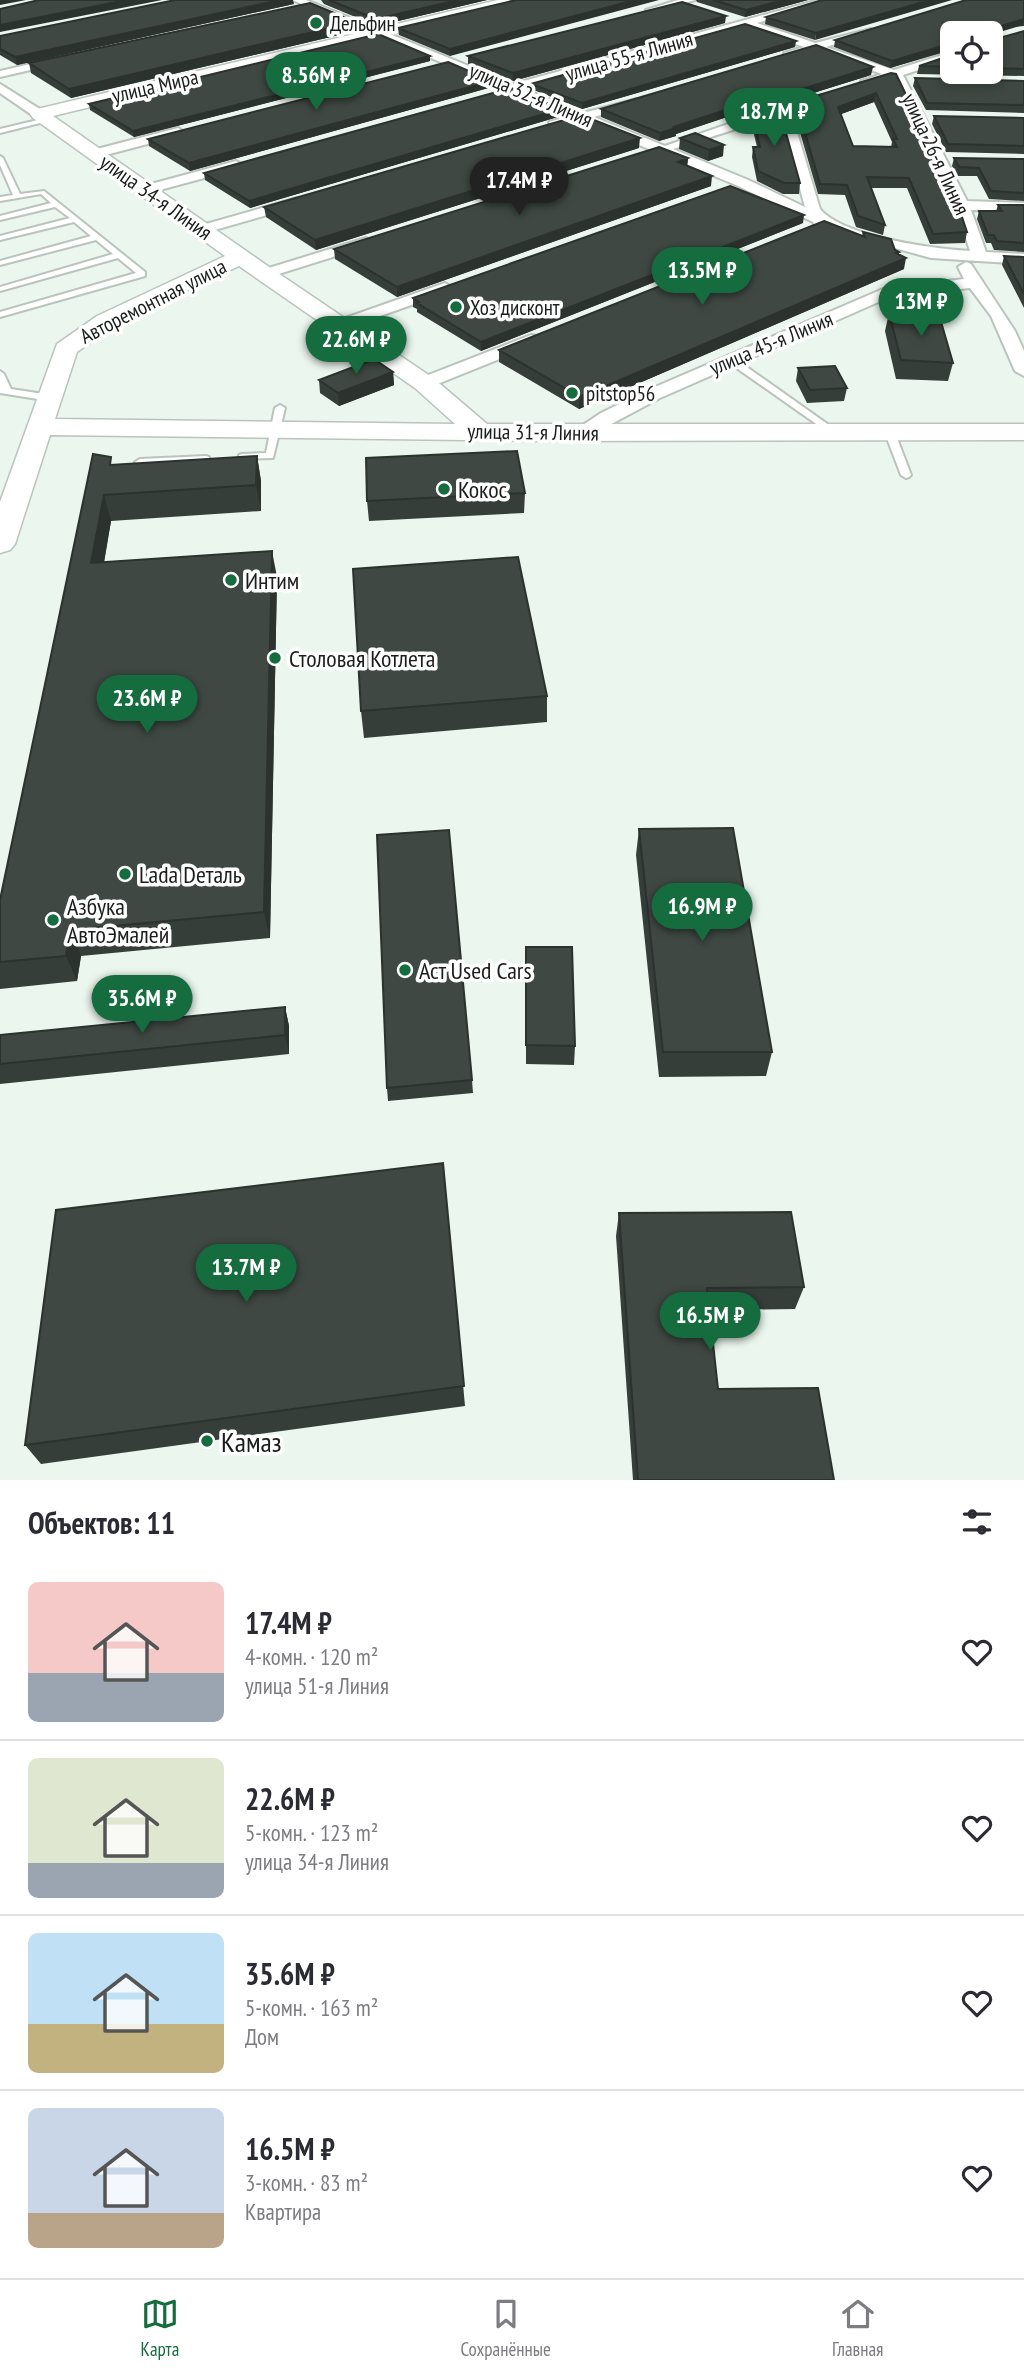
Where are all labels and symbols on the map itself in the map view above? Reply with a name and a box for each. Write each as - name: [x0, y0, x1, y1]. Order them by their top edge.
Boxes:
- place label: Дельфин: [330, 10, 396, 37]
- marker: Дельфин: [308, 15, 324, 31]
- street label: улица 55-я Линия: [562, 25, 696, 87]
- pin: 8.56M ₽: [251, 52, 381, 112]
- street label: улица 32-я Линия: [465, 57, 597, 133]
- street label: улица Мира: [109, 63, 201, 109]
- pin: 18.7M ₽: [709, 88, 839, 148]
- street label: улица 26-я Линия: [896, 89, 976, 219]
- street label: улица 34-я Линия: [94, 148, 218, 246]
- pin: 17.4M ₽: [454, 158, 584, 217]
- pin: 13.5M ₽: [637, 247, 767, 307]
- street label: Авторемонтная улица: [75, 252, 231, 350]
- pin: 13M ₽: [872, 278, 970, 338]
- place label: Хоз дисконт: [470, 294, 560, 321]
- marker: Хоз дисконт: [448, 299, 464, 315]
- street label: улица 45-я Линия: [705, 305, 837, 381]
- pin: 22.6M ₽: [291, 316, 421, 376]
- place label: pitstop56: [586, 380, 655, 407]
- marker: pitstop56: [564, 385, 580, 401]
- street label: улица 31-я Линия: [467, 417, 599, 447]
- place label: Кокос: [458, 474, 508, 505]
- marker: Кокос: [436, 481, 452, 497]
- place label: Интим: [245, 565, 299, 596]
- marker: Интим: [223, 572, 239, 588]
- place label: Столовая Котлета: [289, 643, 435, 674]
- marker: Столовая Котлета: [267, 650, 283, 666]
- pin: 23.6M ₽: [82, 676, 212, 735]
- place label: Lada Dеталь: [139, 859, 242, 890]
- marker: Lada Dеталь: [117, 866, 133, 882]
- pin: 16.9M ₽: [637, 884, 767, 943]
- place label: Азбука АвтоЭмалей: [67, 891, 169, 950]
- marker: Азбука АвтоЭмалей: [45, 912, 61, 928]
- place label: Аст Used Cars: [419, 955, 532, 986]
- marker: Аст Used Cars: [397, 962, 413, 978]
- pin: 35.6M ₽: [77, 976, 207, 1035]
- pin: 13.7M ₽: [181, 1244, 311, 1304]
- pin: 16.5M ₽: [645, 1292, 775, 1352]
- place label: Камаз: [221, 1423, 282, 1460]
- marker: Камаз: [199, 1433, 215, 1449]

